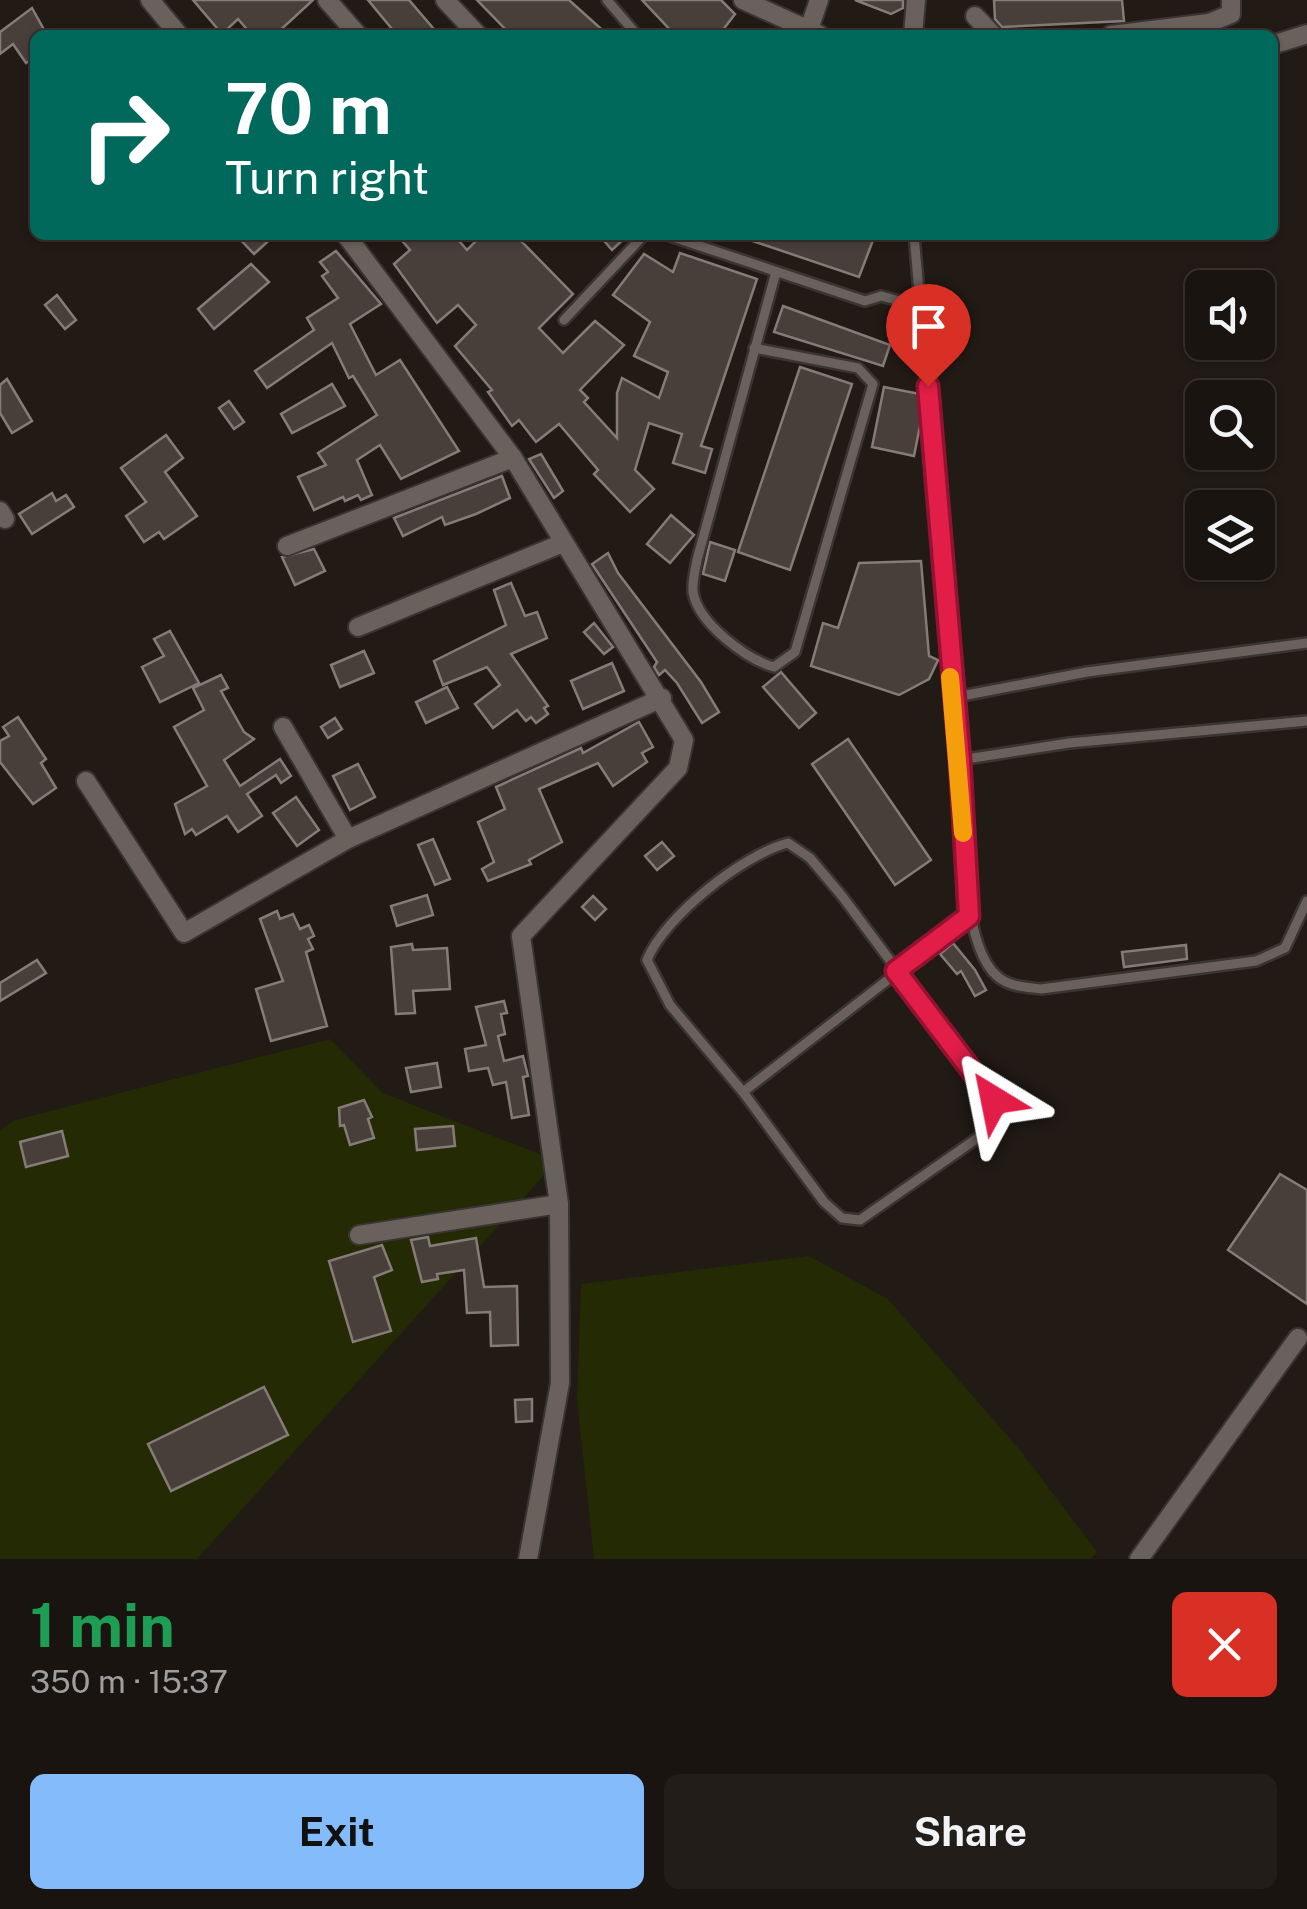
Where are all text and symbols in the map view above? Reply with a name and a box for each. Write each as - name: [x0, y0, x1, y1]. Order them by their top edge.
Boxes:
- text: 70 m: [225, 67, 392, 150]
- icon: right: [60, 70, 190, 200]
- text: Turn right: [225, 151, 429, 204]
- map controls: [1185, 270, 1275, 580]
- button: sound: [1185, 270, 1275, 360]
- pin: [886, 284, 971, 387]
- icon: arrive: [901, 299, 956, 354]
- button: search: [1185, 380, 1275, 470]
- button: layers: [1185, 490, 1275, 580]
- position arrow: [942, 1048, 1046, 1152]
- text: 1 min: [30, 1590, 175, 1661]
- button: close: [1172, 1592, 1277, 1697]
- text: 350 m · 15:37: [30, 1663, 228, 1700]
- button: Exit: [30, 1774, 644, 1889]
- button: Share: [664, 1774, 1277, 1889]

